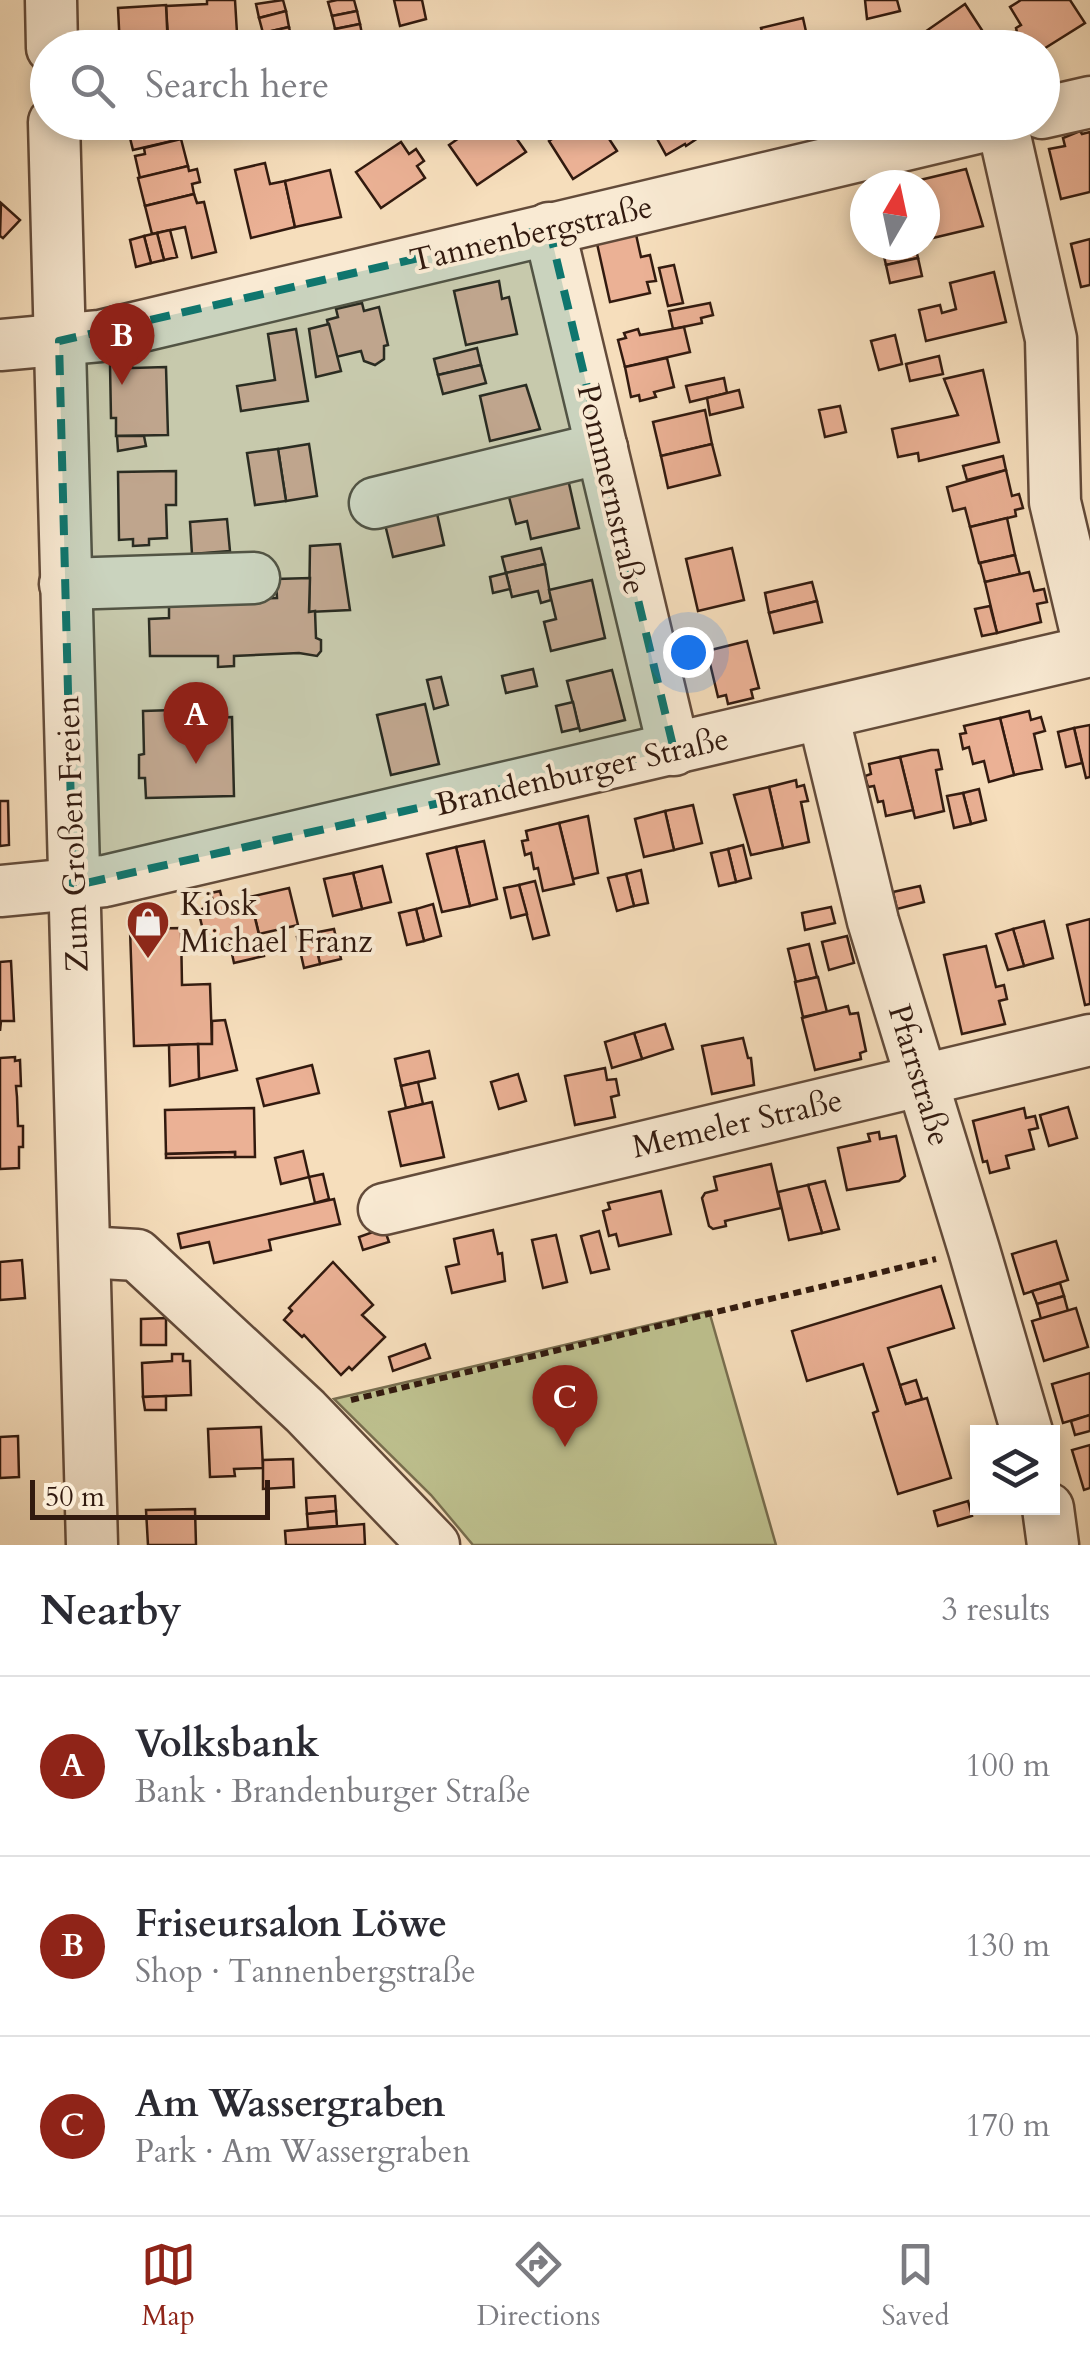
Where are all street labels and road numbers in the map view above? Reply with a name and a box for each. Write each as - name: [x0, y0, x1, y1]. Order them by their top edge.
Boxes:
- street label: Tannenbergstraße: [406, 185, 657, 283]
- street label: Pommernstraße: [565, 380, 657, 599]
- street label: Zum Großen Freien: [46, 695, 100, 973]
- street label: Brandenburger Straße: [431, 717, 733, 827]
- street label: Pfarrstraße: [877, 999, 961, 1151]
- street label: Memeler Straße: [628, 1078, 847, 1170]

